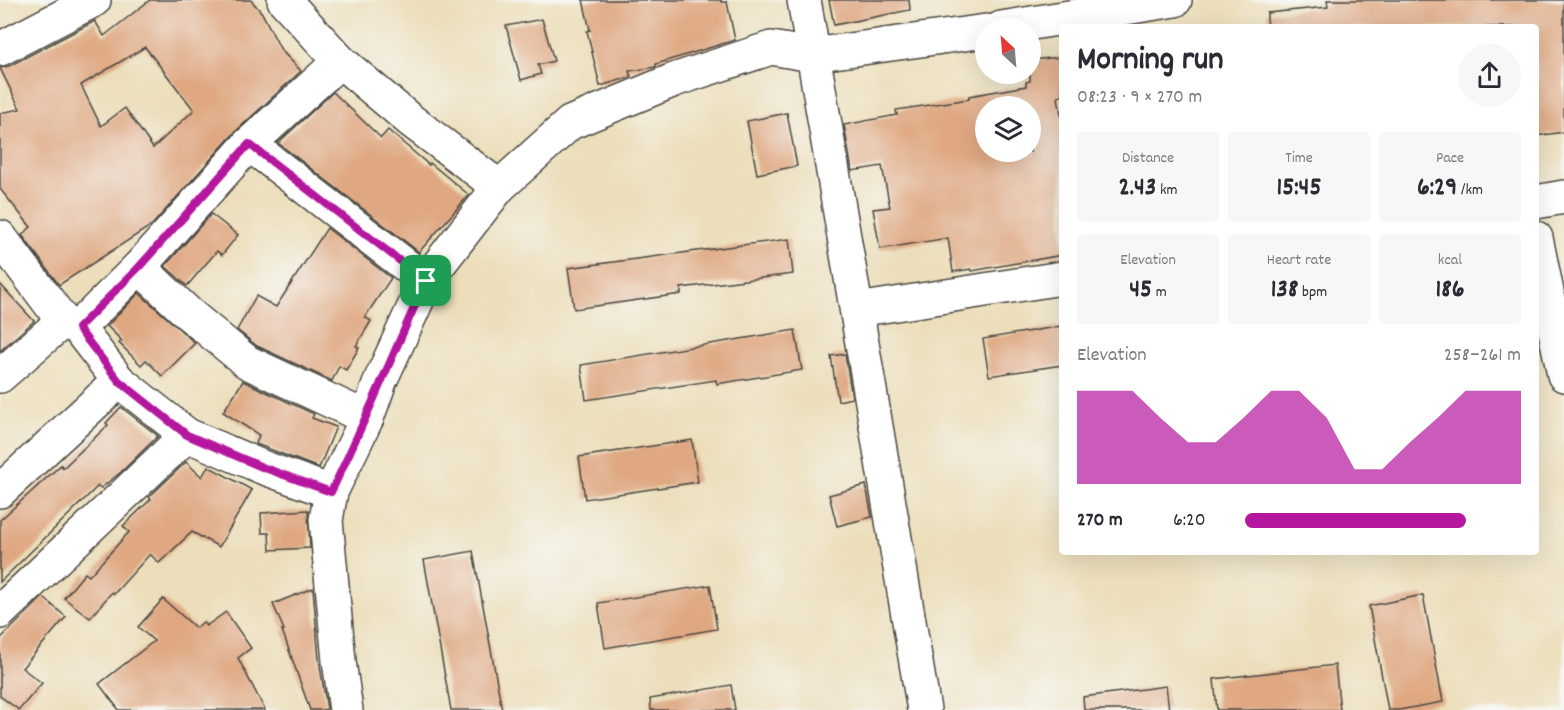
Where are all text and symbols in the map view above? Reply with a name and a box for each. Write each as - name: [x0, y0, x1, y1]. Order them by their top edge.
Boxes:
- north arrow: [975, 18, 1041, 84]
- map controls: [975, 18, 1041, 162]
- text: Morning run: [1077, 38, 1224, 85]
- button: share: [1458, 44, 1521, 107]
- text: 08:23 · 9 × 270 m: [1077, 84, 1202, 112]
- button: layers: [975, 96, 1041, 162]
- text: Distance: [1122, 147, 1174, 170]
- text: Time: [1285, 147, 1313, 170]
- text: Pace: [1436, 147, 1464, 170]
- text: 2.43: [1118, 170, 1156, 207]
- text: 15:45: [1277, 170, 1321, 207]
- text: 6:29: [1417, 170, 1457, 207]
- text: km: [1156, 179, 1178, 202]
- text: /km: [1457, 179, 1483, 202]
- text: Elevation: [1120, 249, 1176, 272]
- text: Heart rate: [1267, 249, 1331, 272]
- text: kcal: [1438, 249, 1462, 272]
- pin: [400, 255, 451, 306]
- icon: arrive: [409, 264, 442, 297]
- text: 45: [1129, 272, 1152, 309]
- text: 138: [1271, 272, 1298, 309]
- text: 186: [1436, 272, 1464, 309]
- text: m: [1152, 281, 1167, 304]
- text: bpm: [1298, 281, 1327, 304]
- text: Elevation: [1077, 342, 1147, 370]
- text: 258–261 m: [1444, 342, 1521, 370]
- text: 270 m: [1077, 507, 1123, 535]
- text: 6:20: [1173, 507, 1206, 535]

